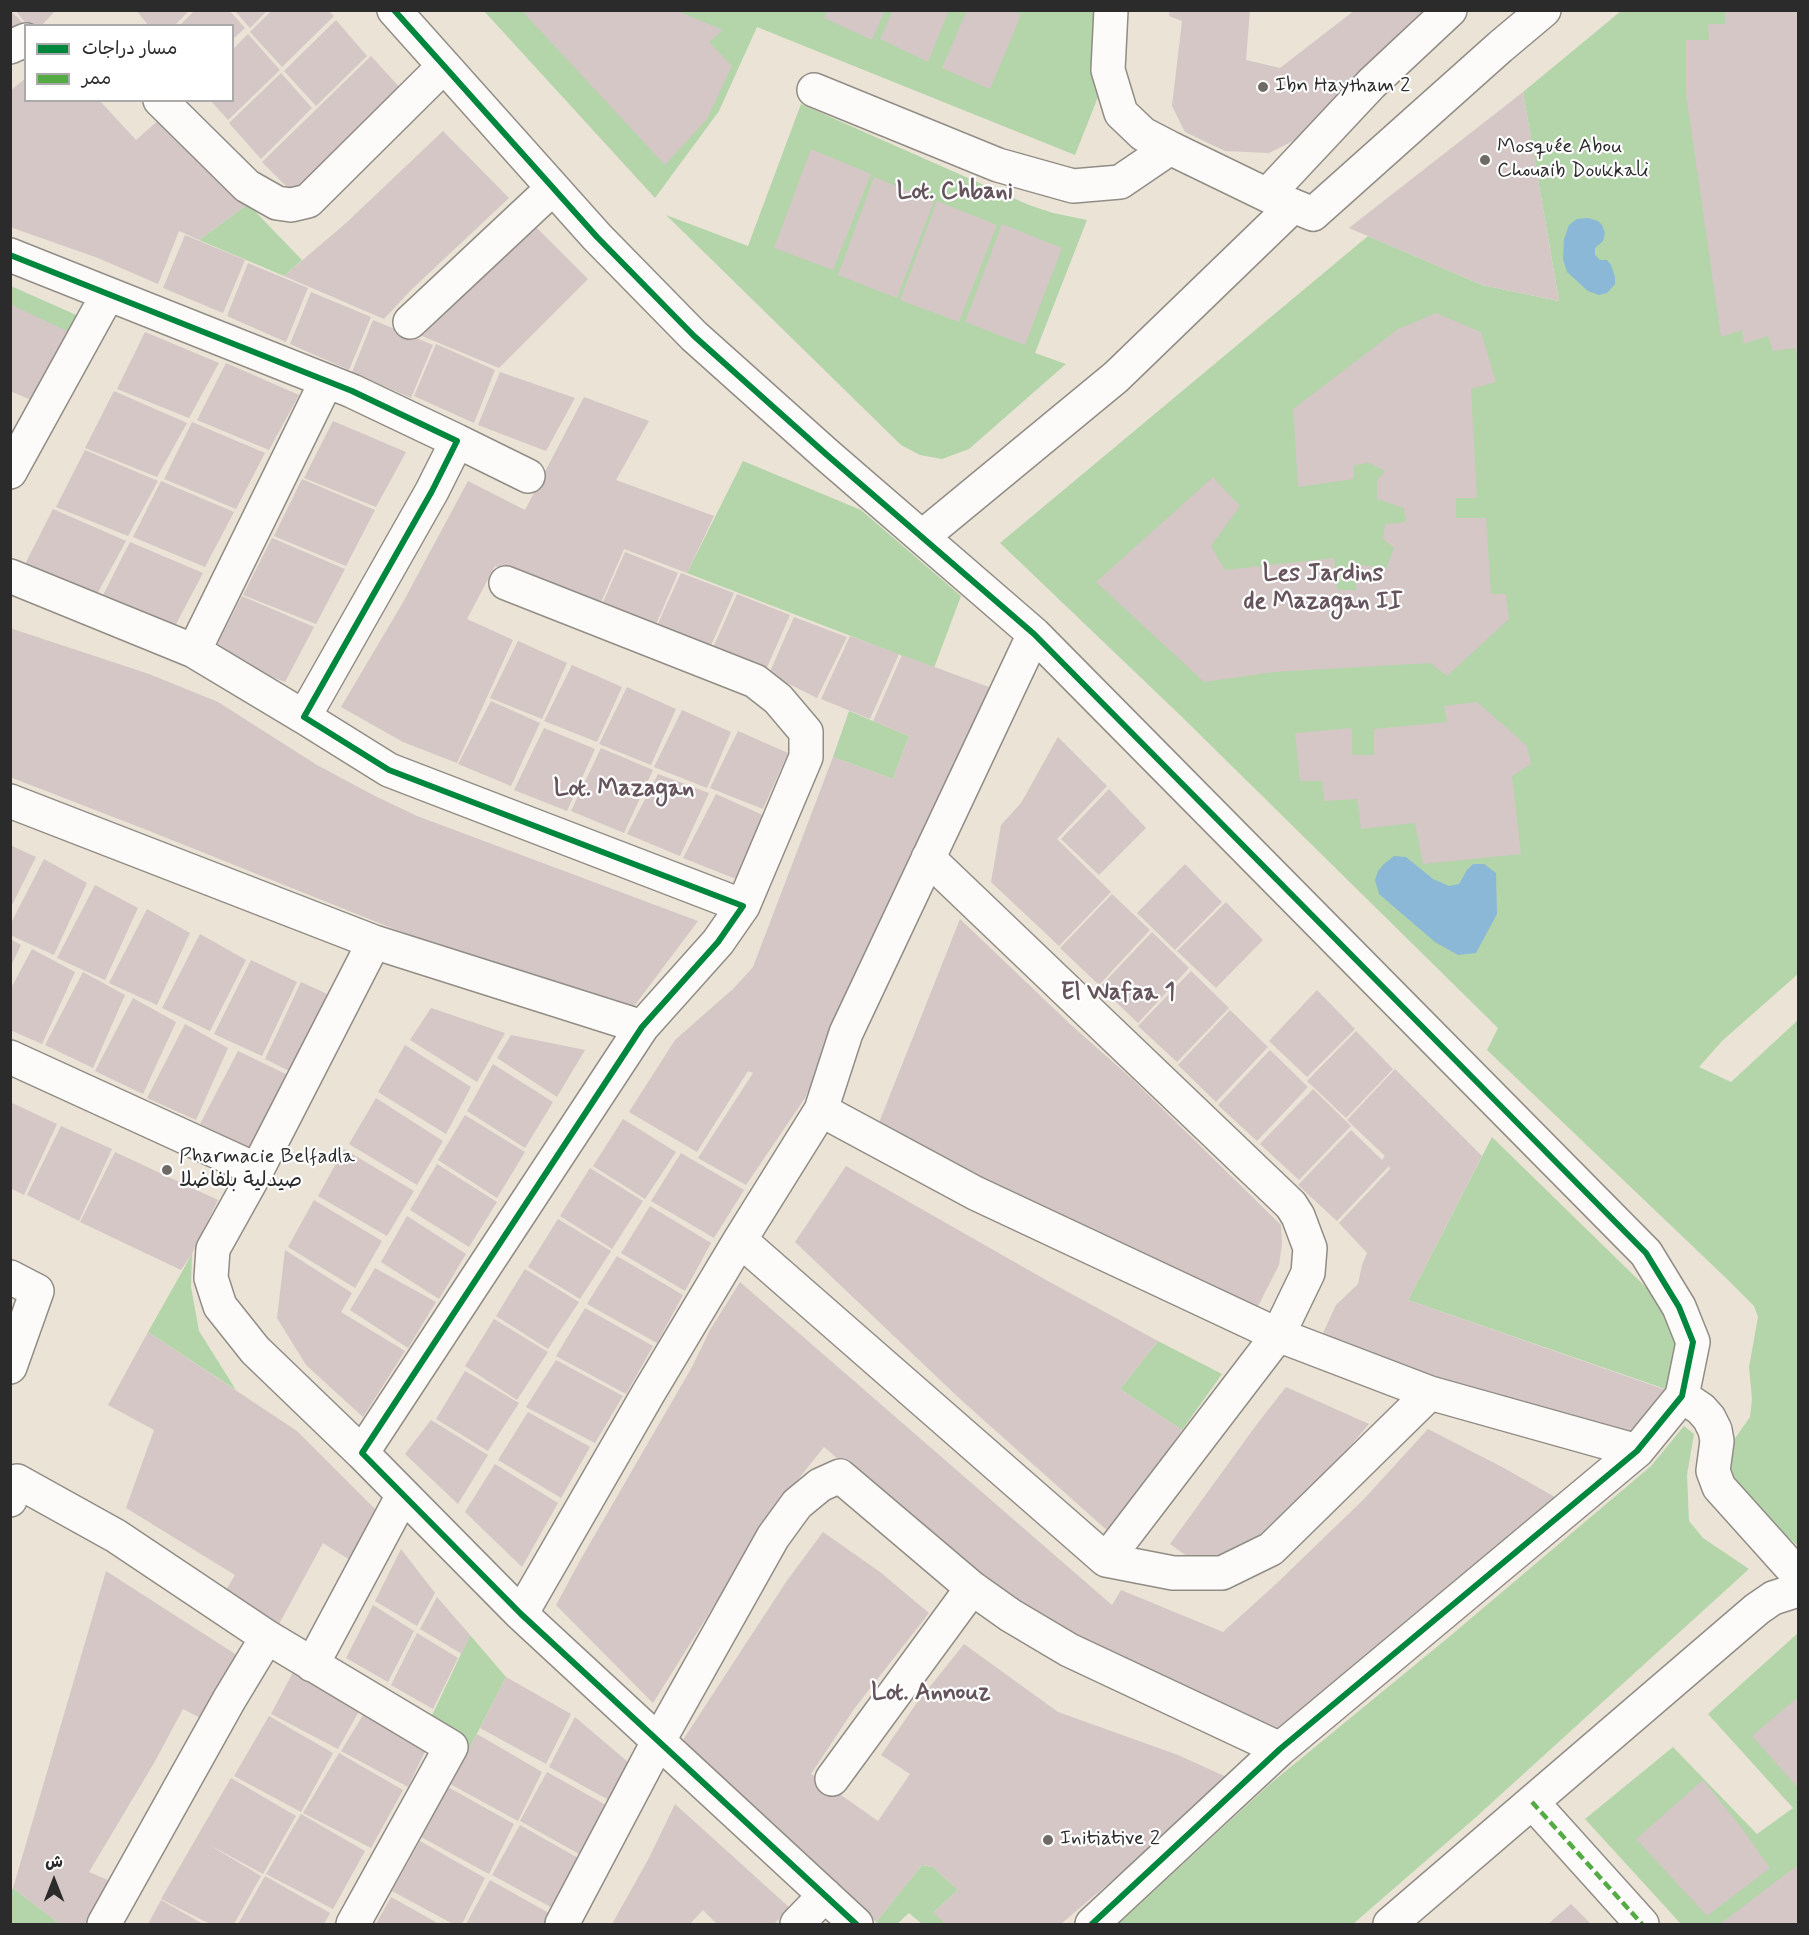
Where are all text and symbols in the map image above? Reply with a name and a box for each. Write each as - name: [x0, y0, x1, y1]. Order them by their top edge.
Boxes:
- legend: [24, 24, 234, 102]
- text: مسار دراجات: [82, 37, 177, 61]
- text: ممر: [82, 67, 111, 91]
- place label: Ibn Haytham 2: [1275, 74, 1410, 100]
- marker: Ibn Haytham 2: [1256, 80, 1270, 94]
- place label: Mosquée Abou Chouaib Doukkali: [1497, 135, 1649, 185]
- marker: Mosquée Abou Chouaib Doukkali: [1478, 153, 1492, 167]
- district label: Lot. Chbani: [897, 179, 1013, 207]
- district label: Les Jardins de Mazagan II: [1243, 561, 1403, 617]
- district label: Lot. Mazagan: [554, 776, 694, 804]
- district label: El Wafaa 1: [1061, 980, 1175, 1008]
- place label: Pharmacie Belfadla صيدلية بلفاضلا: [179, 1145, 355, 1195]
- marker: Pharmacie Belfadla صيدلية بلفاضلا: [160, 1163, 174, 1177]
- district label: Lot. Annouz: [871, 1680, 991, 1708]
- place label: Initiative 2: [1060, 1827, 1160, 1853]
- marker: Initiative 2: [1041, 1833, 1055, 1847]
- north arrow: [24, 1851, 84, 1911]
- text: ش: [45, 1852, 63, 1873]

